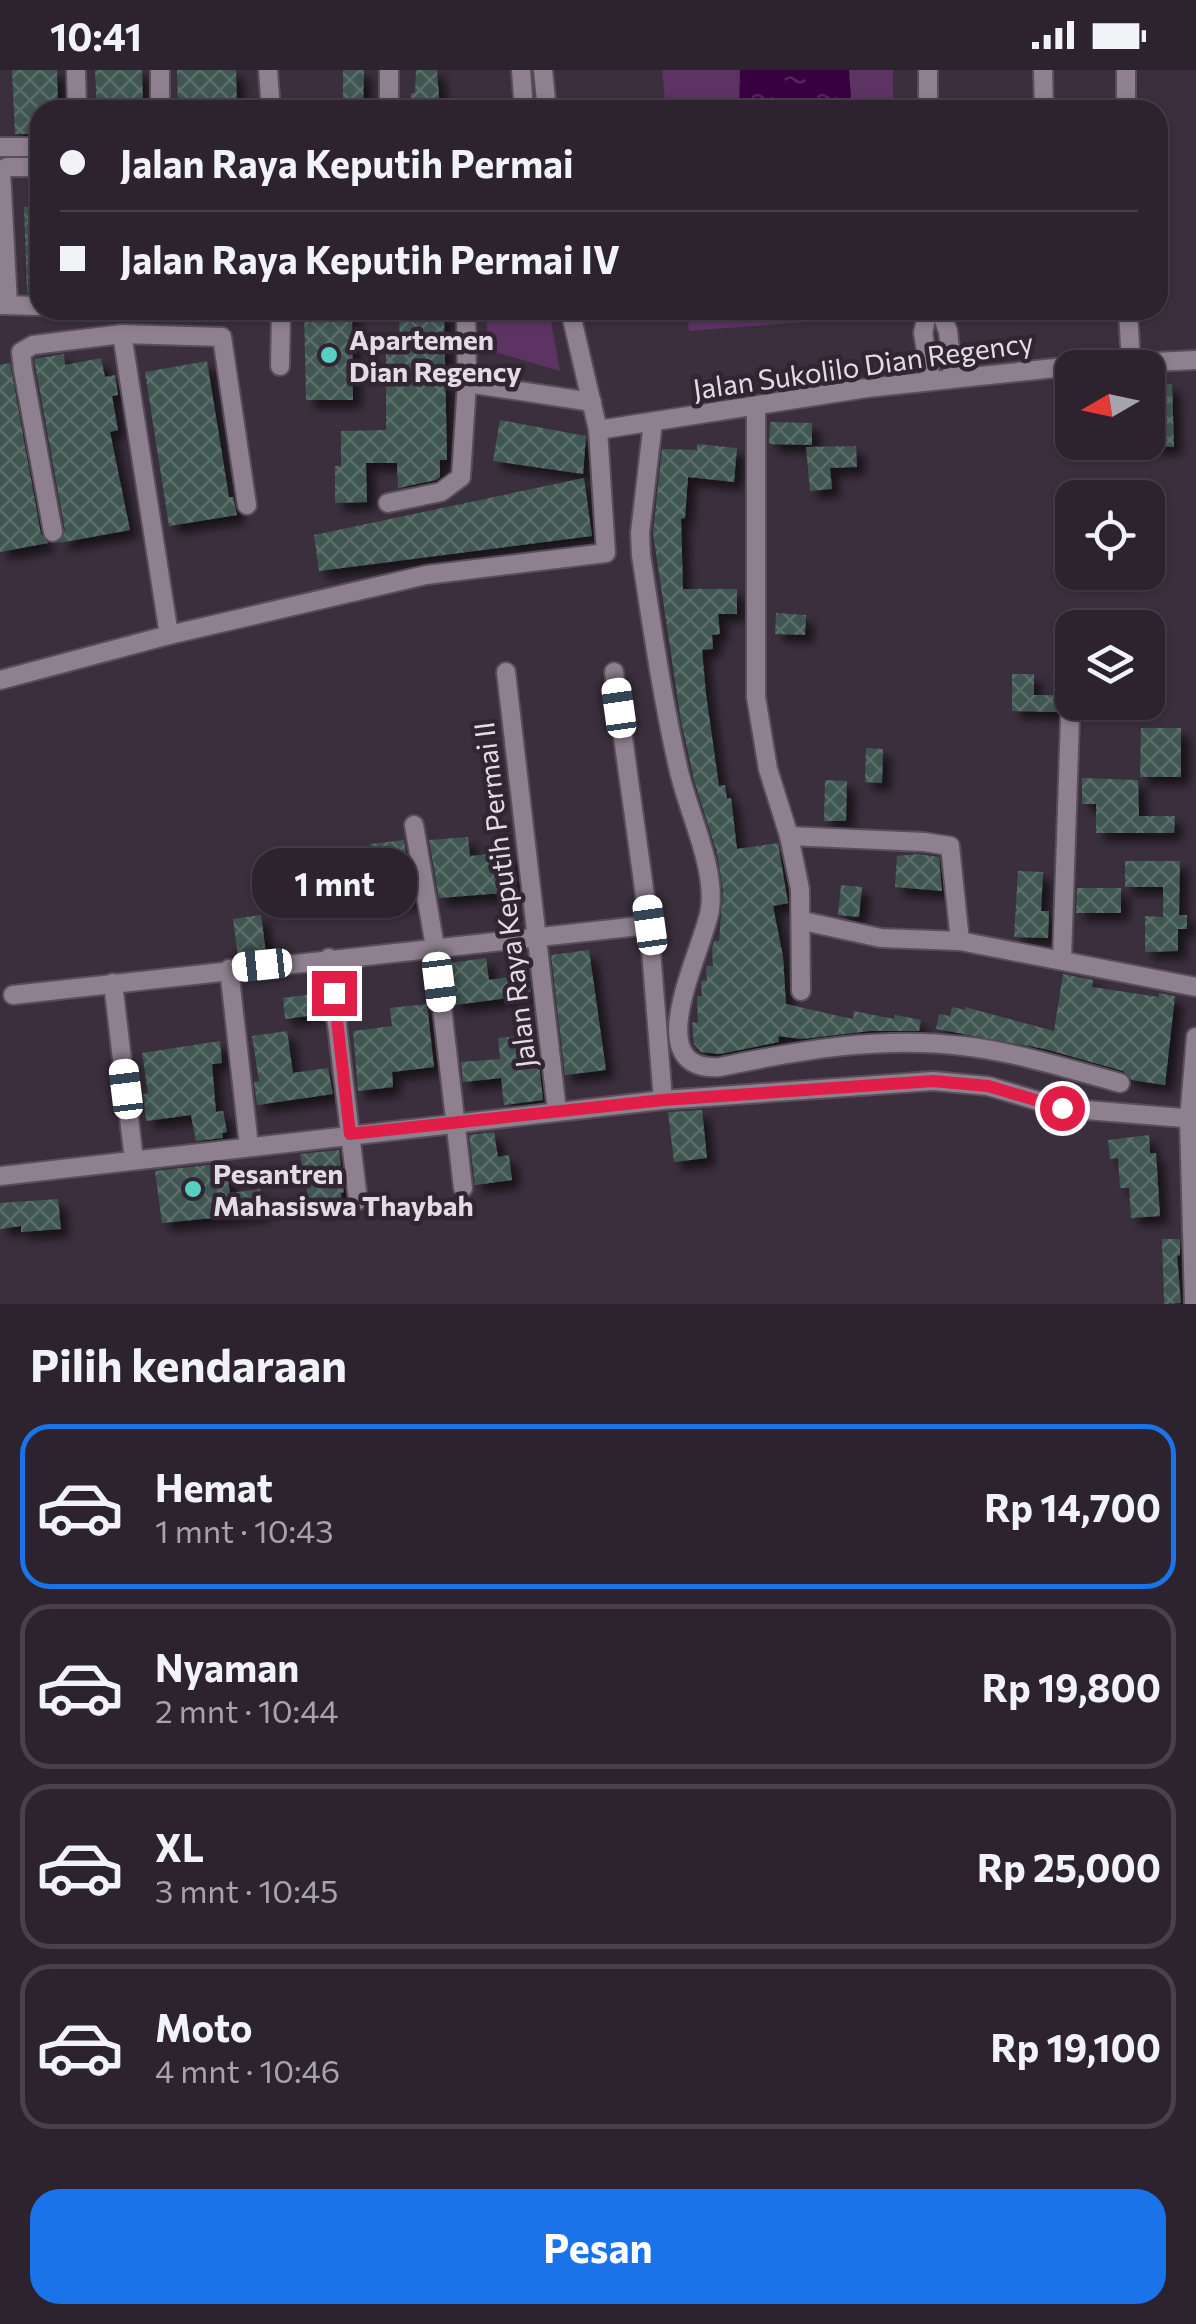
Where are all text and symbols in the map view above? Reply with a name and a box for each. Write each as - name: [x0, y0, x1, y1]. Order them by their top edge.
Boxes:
- text: 10:41: [50, 12, 142, 59]
- text: Jalan Raya Keputih Permai: [120, 139, 574, 186]
- text: Jalan Raya Keputih Permai IV: [120, 235, 620, 282]
- place label: Apartemen Dian Regency: [349, 322, 522, 388]
- street label: Jalan Sukolilo Dian Regency: [691, 324, 1035, 406]
- marker: Apartemen Dian Regency: [318, 344, 340, 366]
- north arrow: [1055, 350, 1165, 460]
- map controls: [1055, 350, 1165, 720]
- button: locate: [1055, 480, 1165, 590]
- button: layers: [1055, 610, 1165, 720]
- car: [600, 676, 638, 740]
- street label: Jalan Raya Keputih Permai II: [466, 720, 542, 1070]
- callout: 1 mnt: [252, 848, 416, 918]
- text: 1 mnt: [294, 863, 375, 903]
- car: [631, 893, 669, 957]
- car: [231, 947, 293, 983]
- car: [420, 950, 458, 1014]
- route end: [312, 971, 357, 1016]
- car: [107, 1057, 145, 1121]
- route start: [1040, 1086, 1085, 1131]
- place label: Pesantren Mahasiswa Thaybah: [213, 1156, 474, 1222]
- marker: Pesantren Mahasiswa Thaybah: [182, 1178, 204, 1200]
- text: Pilih kendaraan: [30, 1336, 347, 1391]
- icon: car: [35, 1462, 125, 1552]
- text: Hemat: [155, 1463, 273, 1510]
- text: Rp 14,700: [984, 1483, 1161, 1530]
- text: 1 mnt · 10:43: [155, 1510, 334, 1550]
- icon: car: [35, 1642, 125, 1732]
- text: Nyaman: [155, 1643, 299, 1690]
- text: Rp 19,800: [982, 1663, 1161, 1710]
- text: 2 mnt · 10:44: [155, 1690, 339, 1730]
- icon: car: [35, 1822, 125, 1912]
- text: XL: [155, 1823, 204, 1870]
- text: Rp 25,000: [977, 1843, 1161, 1890]
- text: 3 mnt · 10:45: [155, 1870, 338, 1910]
- icon: car: [35, 2002, 125, 2092]
- text: Moto: [155, 2003, 253, 2050]
- text: Rp 19,100: [990, 2023, 1161, 2070]
- text: 4 mnt · 10:46: [155, 2050, 340, 2090]
- button: Pesan: [30, 2189, 1166, 2304]

